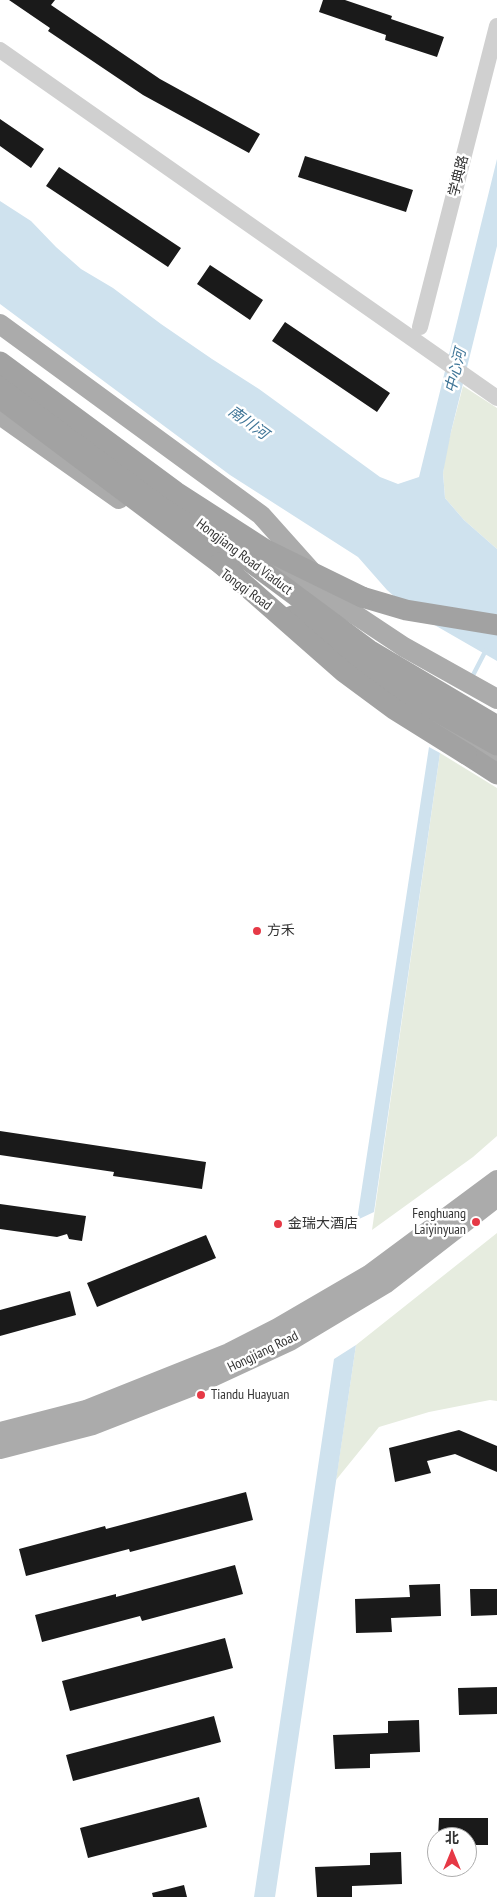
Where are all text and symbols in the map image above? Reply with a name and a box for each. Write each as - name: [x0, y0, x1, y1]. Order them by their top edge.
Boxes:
- street label: 学典路: [446, 154, 472, 198]
- water label: 中心河: [442, 347, 470, 395]
- water label: 南川河: [225, 402, 271, 444]
- street label: Hongjiang Road Viaduct: [193, 516, 295, 598]
- street label: Tongqi Road: [217, 566, 275, 614]
- place label: 方禾: [267, 923, 295, 939]
- marker: 方禾: [251, 925, 263, 937]
- place label: Fenghuang Laiyinyuan: [412, 1206, 466, 1238]
- place label: 金瑞大酒店: [288, 1216, 358, 1232]
- marker: Fenghuang Laiyinyuan: [470, 1216, 482, 1228]
- marker: 金瑞大酒店: [272, 1218, 284, 1230]
- street label: Hongjiang Road: [225, 1328, 301, 1376]
- place label: Tiandu Huayuan: [211, 1387, 289, 1403]
- marker: Tiandu Huayuan: [195, 1389, 207, 1401]
- north arrow: [427, 1827, 477, 1877]
- text: 北: [445, 1829, 459, 1847]

